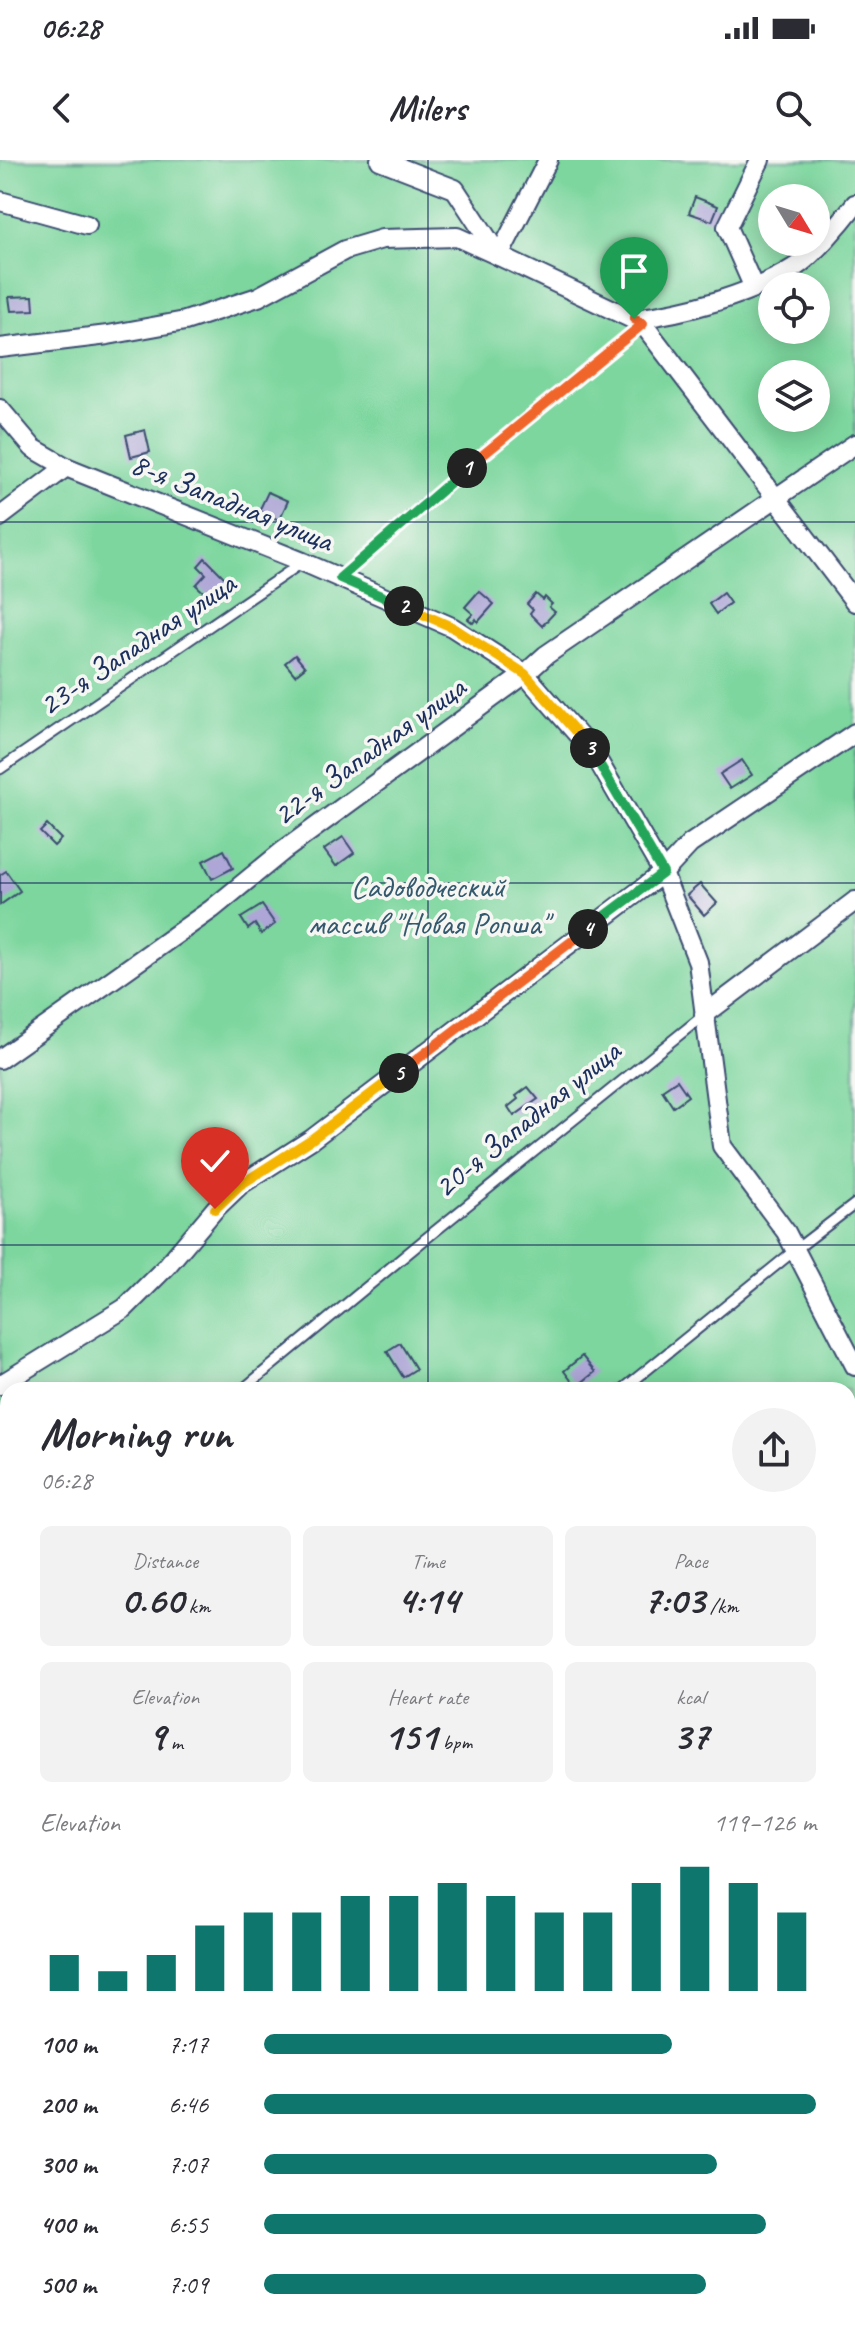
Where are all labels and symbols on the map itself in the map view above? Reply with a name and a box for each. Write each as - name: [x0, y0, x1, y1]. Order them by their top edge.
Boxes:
- north arrow: [758, 184, 830, 256]
- pin: [600, 237, 668, 319]
- street label: 8-я Западная улица: [125, 443, 341, 562]
- pin: 1: [447, 448, 487, 488]
- street label: 23-я Западная улица: [31, 562, 245, 725]
- pin: 2: [384, 586, 424, 626]
- street label: 22-я Западная улица: [264, 666, 475, 835]
- pin: 3: [570, 728, 610, 768]
- park label: Садоводческий массив "Новая Ропша": [308, 866, 554, 944]
- pin: 4: [568, 909, 608, 949]
- street label: 20-я Западная улица: [425, 1030, 630, 1207]
- pin: 5: [379, 1053, 419, 1093]
- pin: [181, 1127, 249, 1209]

